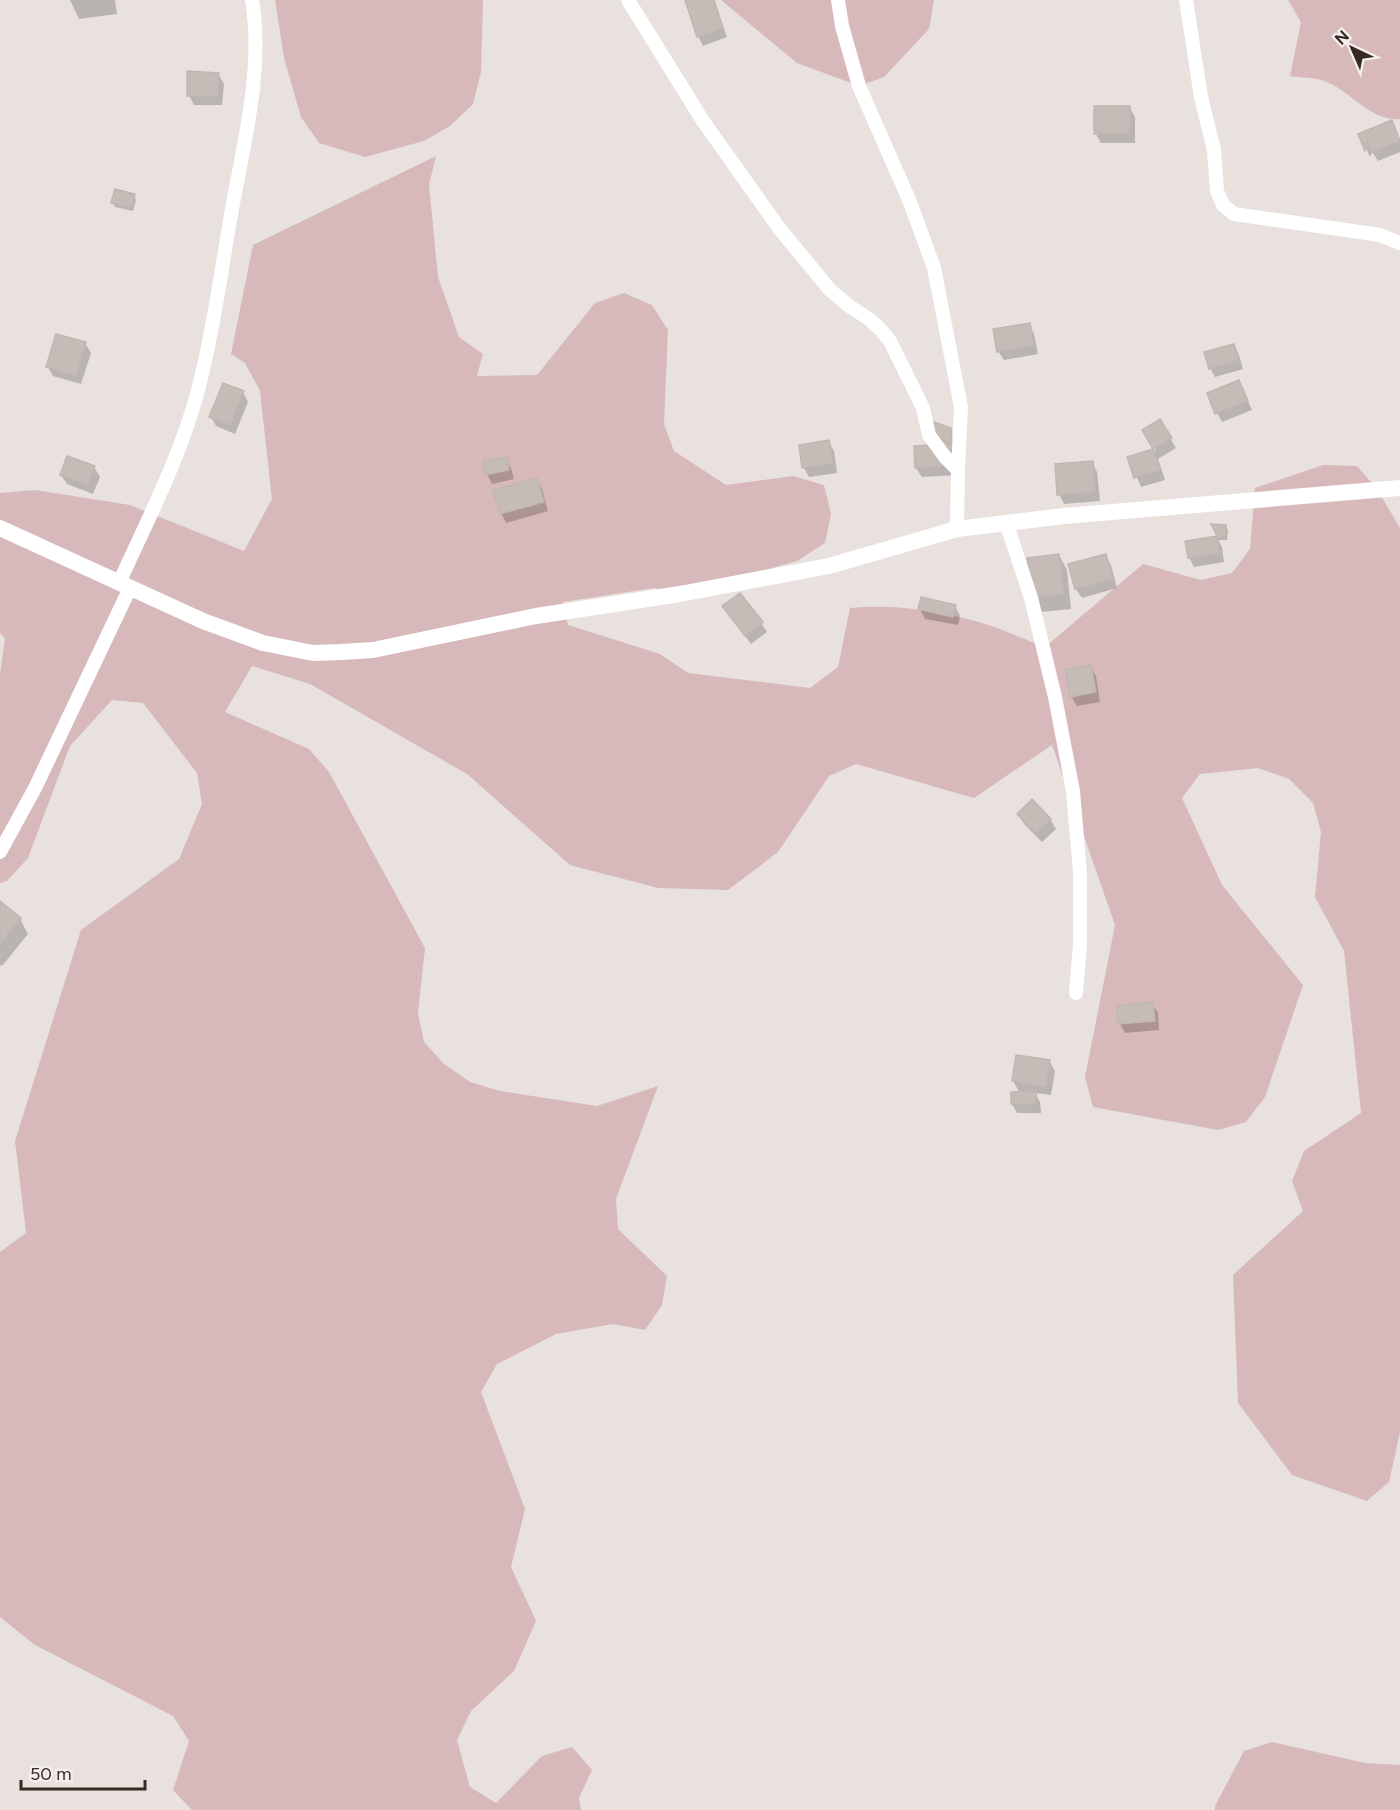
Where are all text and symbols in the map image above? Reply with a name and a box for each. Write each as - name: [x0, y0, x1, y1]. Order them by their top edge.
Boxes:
- north arrow: [1322, 18, 1382, 78]
- text: N: [1331, 26, 1353, 49]
- scale bar: [21, 1753, 146, 1791]
- text: 50 m: [30, 1763, 72, 1785]

